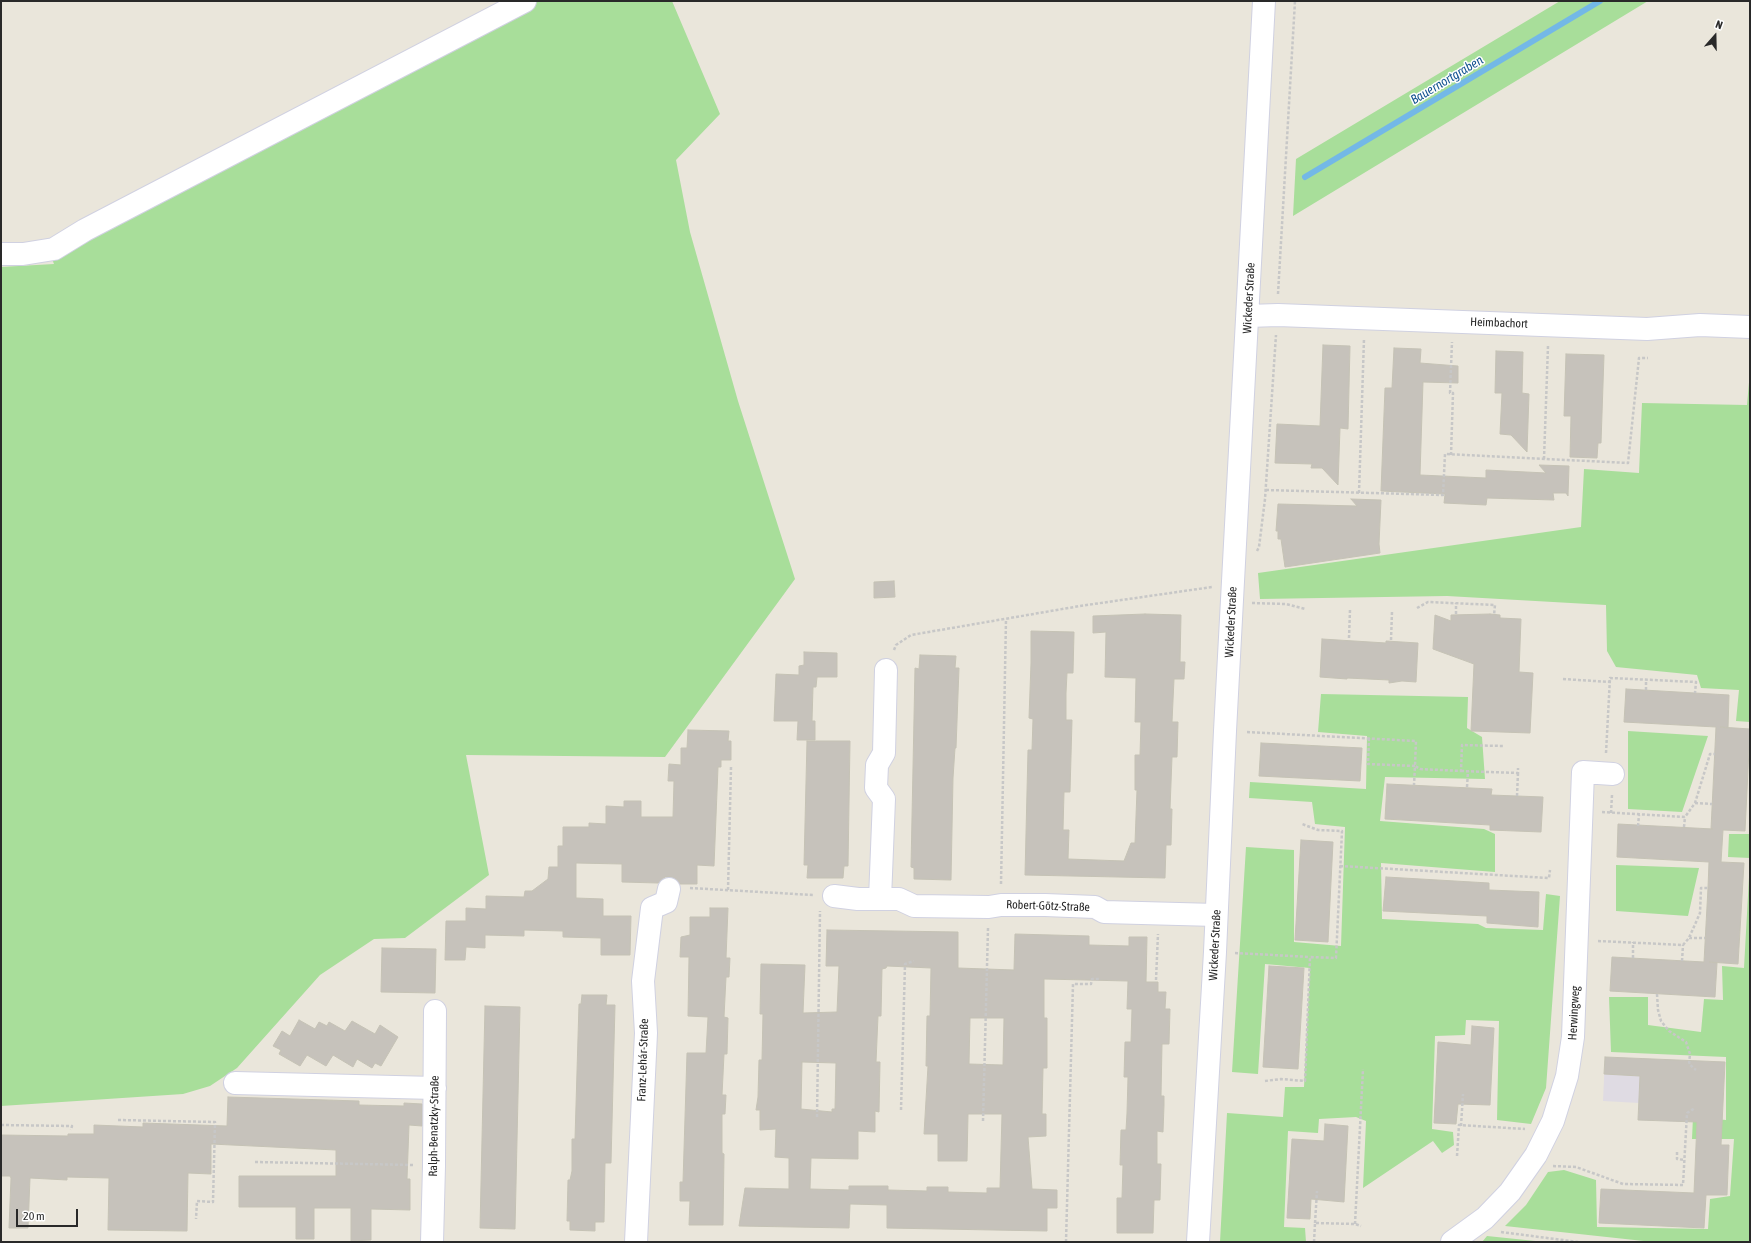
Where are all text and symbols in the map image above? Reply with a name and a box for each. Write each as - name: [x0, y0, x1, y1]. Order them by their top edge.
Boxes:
- north arrow: [1695, 16, 1735, 56]
- text: N: [1714, 18, 1724, 31]
- water label: Bauernortgraben: [1408, 52, 1486, 108]
- street label: Wickeder Straße: [1240, 262, 1258, 334]
- street label: Heimbachort: [1470, 315, 1528, 331]
- street label: Wickeder Straße: [1222, 586, 1240, 658]
- street label: Robert-Götz-Straße: [1006, 897, 1090, 915]
- street label: Wickeder Straße: [1206, 909, 1224, 981]
- street label: Herwingweg: [1565, 985, 1583, 1041]
- street label: Franz-Lehár-Straße: [634, 1018, 652, 1102]
- street label: Ralph-Benatzky-Straße: [426, 1075, 442, 1177]
- scale bar: [18, 1201, 80, 1227]
- text: 20 m: [23, 1209, 45, 1223]

